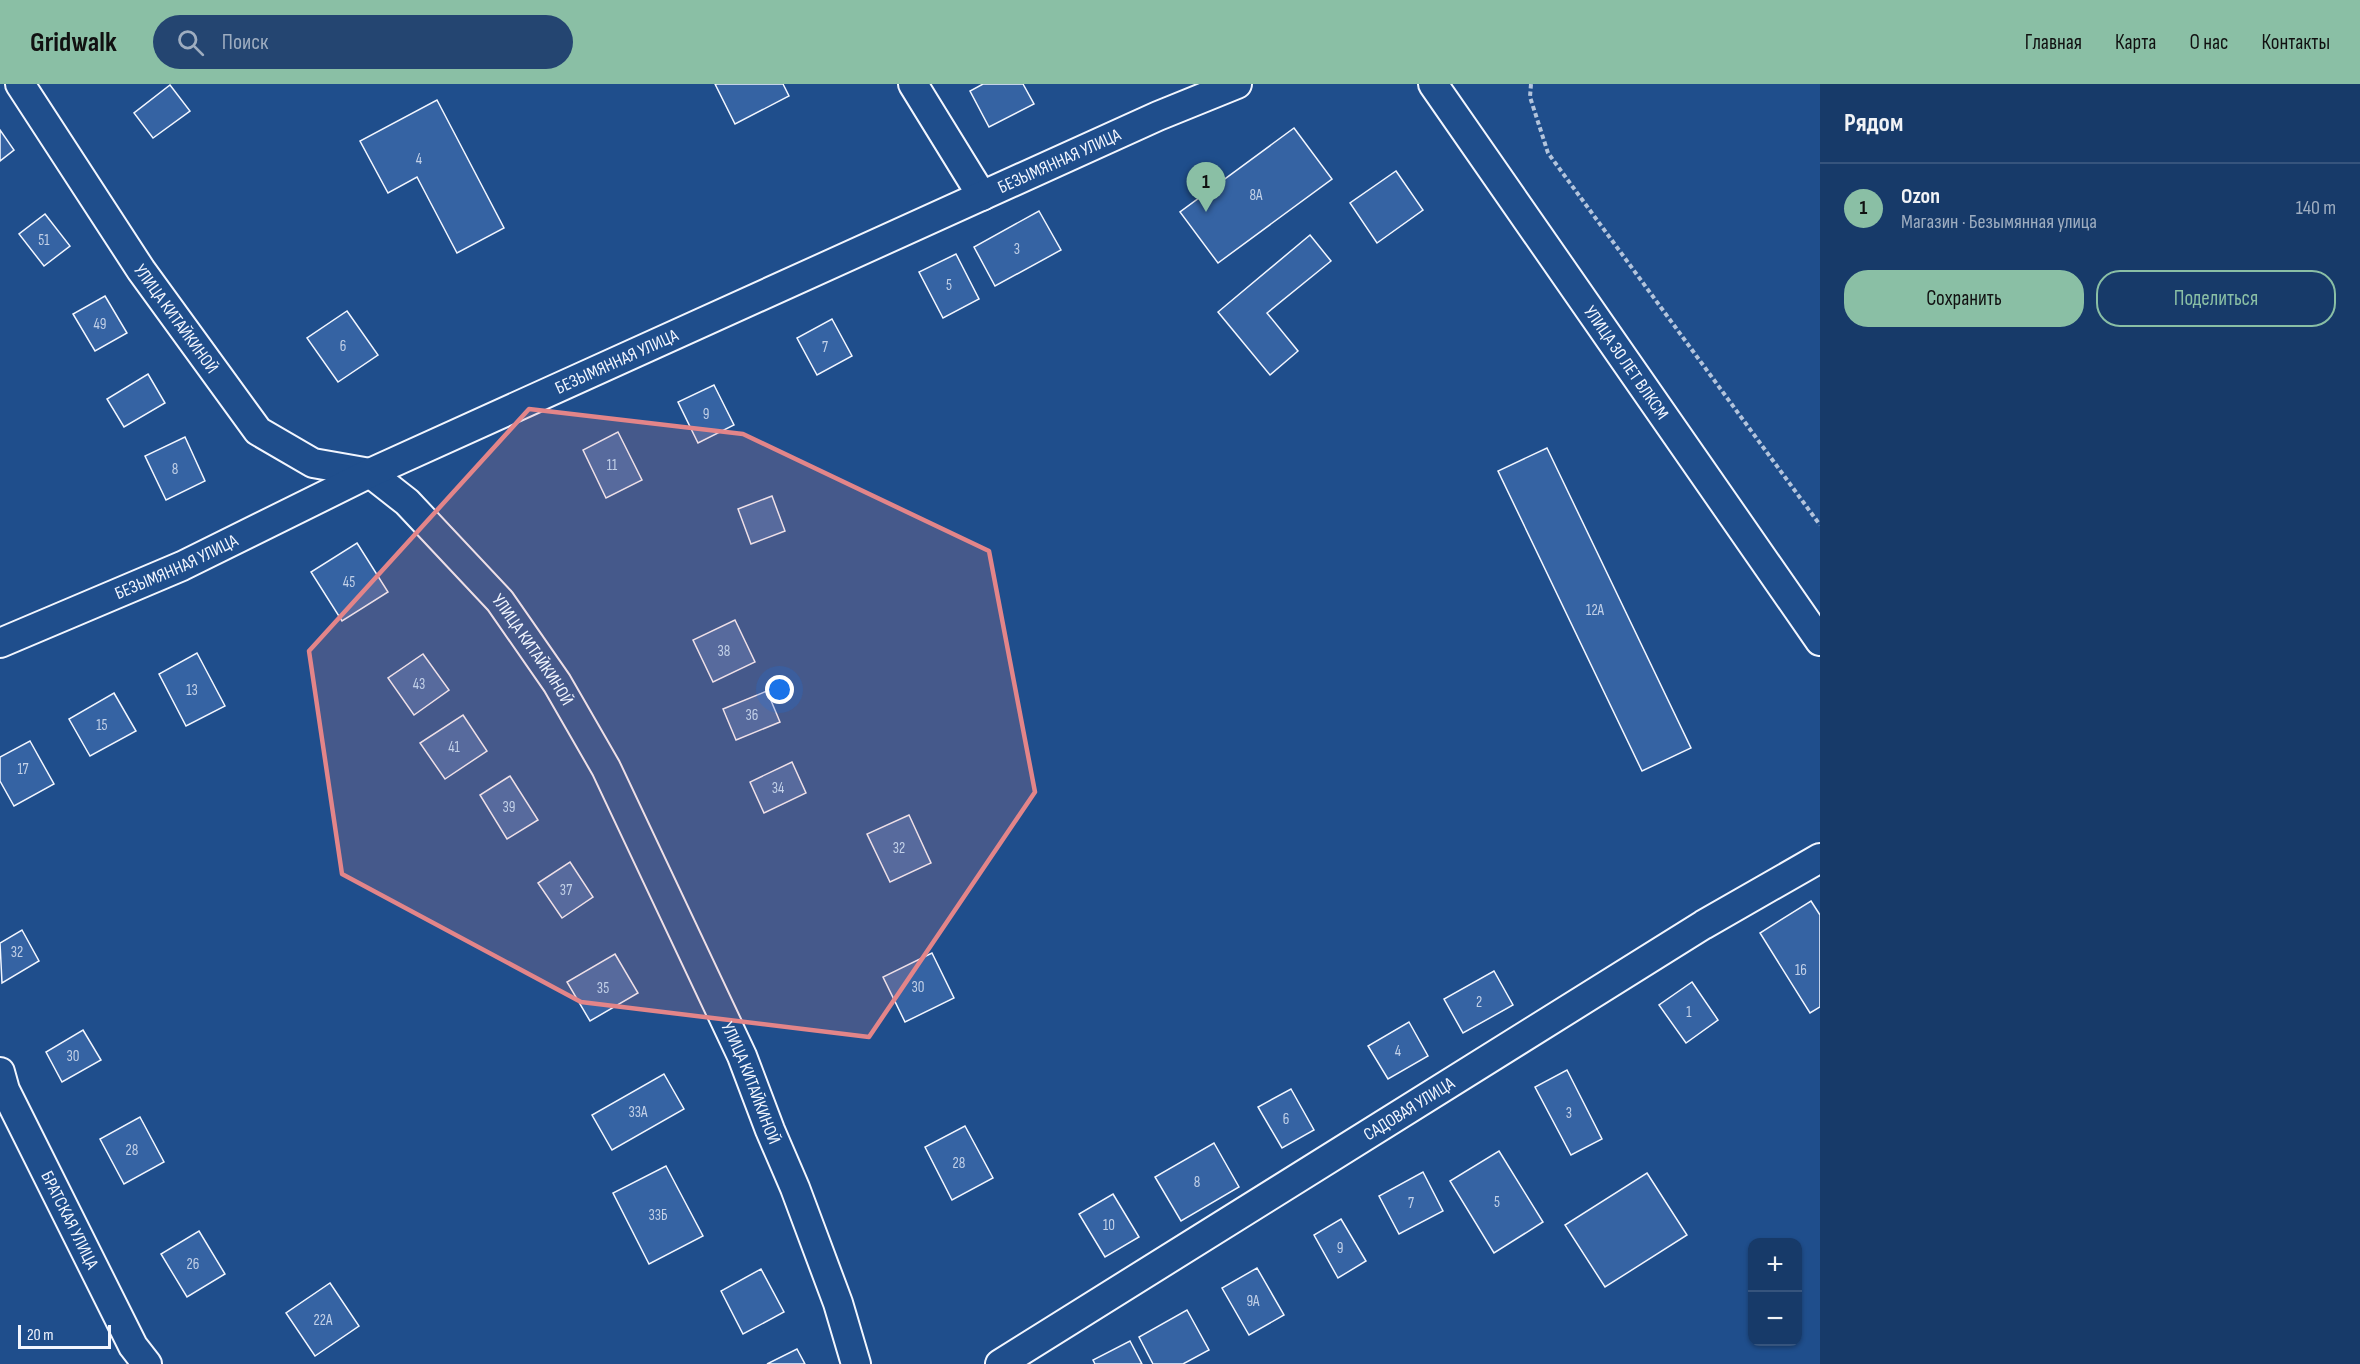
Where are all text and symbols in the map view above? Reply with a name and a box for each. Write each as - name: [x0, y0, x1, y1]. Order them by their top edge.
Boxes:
- search box: [153, 15, 573, 69]
- text: Gridwalk: [30, 26, 117, 59]
- icon: search: [174, 26, 207, 59]
- text: Поиск: [222, 29, 268, 56]
- text: Главная: [2025, 30, 2082, 55]
- text: Карта: [2115, 30, 2156, 55]
- text: О нас: [2189, 30, 2228, 55]
- text: Контакты: [2261, 30, 2330, 55]
- text: Рядом: [1844, 108, 1903, 139]
- street label: БЕЗЫМЯННАЯ УЛИЦА: [995, 124, 1124, 198]
- house number: 4: [416, 150, 422, 169]
- pin: 1: [1186, 162, 1226, 212]
- text: Ozon: [1901, 183, 1940, 210]
- house number: 8А: [1250, 186, 1263, 205]
- text: 1: [1860, 196, 1867, 220]
- text: 140 m: [2296, 196, 2336, 220]
- text: Магазин · Безымянная улица: [1901, 210, 2097, 234]
- house number: 51: [38, 231, 50, 250]
- house number: 3: [1014, 240, 1020, 259]
- street label: УЛИЦА КИТАЙКИНОЙ: [129, 261, 223, 378]
- button: Сохранить: [1844, 270, 2084, 327]
- button: Поделиться: [2096, 270, 2336, 327]
- house number: 5: [946, 276, 952, 295]
- street label: УЛИЦА 30 ЛЕТ ВЛКСМ: [1579, 302, 1673, 424]
- house number: 49: [94, 315, 106, 334]
- street label: БЕЗЫМЯННАЯ УЛИЦА: [552, 325, 682, 399]
- house number: 6: [340, 337, 346, 356]
- house number: 7: [822, 338, 828, 357]
- house number: 9: [703, 405, 709, 424]
- house number: 11: [607, 456, 618, 475]
- house number: 8: [172, 460, 178, 479]
- street label: БЕЗЫМЯННАЯ УЛИЦА: [112, 530, 242, 604]
- house number: 45: [343, 573, 355, 592]
- street label: УЛИЦА КИТАЙКИНОЙ: [488, 590, 578, 709]
- house number: 12А: [1586, 601, 1605, 620]
- house number: 38: [718, 642, 730, 661]
- house number: 43: [413, 675, 425, 694]
- your location: [765, 675, 794, 704]
- house number: 13: [186, 681, 198, 700]
- house number: 36: [746, 706, 758, 725]
- house number: 15: [96, 716, 108, 735]
- house number: 41: [448, 738, 461, 757]
- house number: 17: [17, 760, 29, 779]
- house number: 34: [772, 779, 784, 798]
- house number: 39: [503, 798, 515, 817]
- house number: 32: [893, 839, 905, 858]
- house number: 37: [560, 881, 572, 900]
- house number: 32: [11, 943, 23, 962]
- house number: 16: [1795, 961, 1807, 980]
- house number: 30: [912, 978, 924, 997]
- house number: 35: [597, 979, 609, 998]
- house number: 2: [1476, 993, 1482, 1012]
- house number: 1: [1686, 1003, 1692, 1022]
- street label: УЛИЦА КИТАЙКИНОЙ: [716, 1019, 785, 1147]
- house number: 4: [1395, 1042, 1401, 1061]
- house number: 30: [67, 1047, 79, 1066]
- street label: САДОВАЯ УЛИЦА: [1360, 1073, 1459, 1145]
- house number: 33А: [628, 1103, 648, 1122]
- house number: 3: [1566, 1104, 1572, 1123]
- house number: 6: [1283, 1110, 1289, 1129]
- house number: 28: [126, 1141, 138, 1160]
- house number: 28: [953, 1154, 965, 1173]
- street label: БРАТСКАЯ УЛИЦА: [36, 1168, 103, 1273]
- house number: 8: [1194, 1173, 1200, 1192]
- house number: 5: [1494, 1193, 1500, 1212]
- house number: 7: [1408, 1194, 1414, 1213]
- house number: 33Б: [648, 1206, 668, 1225]
- house number: 10: [1103, 1216, 1115, 1235]
- map controls: [1748, 1238, 1802, 1346]
- button: +: [1748, 1238, 1802, 1292]
- house number: 9: [1337, 1239, 1343, 1258]
- house number: 26: [187, 1255, 199, 1274]
- house number: 9А: [1246, 1292, 1260, 1311]
- button: −: [1748, 1292, 1802, 1346]
- house number: 22А: [314, 1311, 333, 1330]
- scale bar: [18, 1322, 111, 1350]
- text: 20 m: [27, 1326, 54, 1345]

